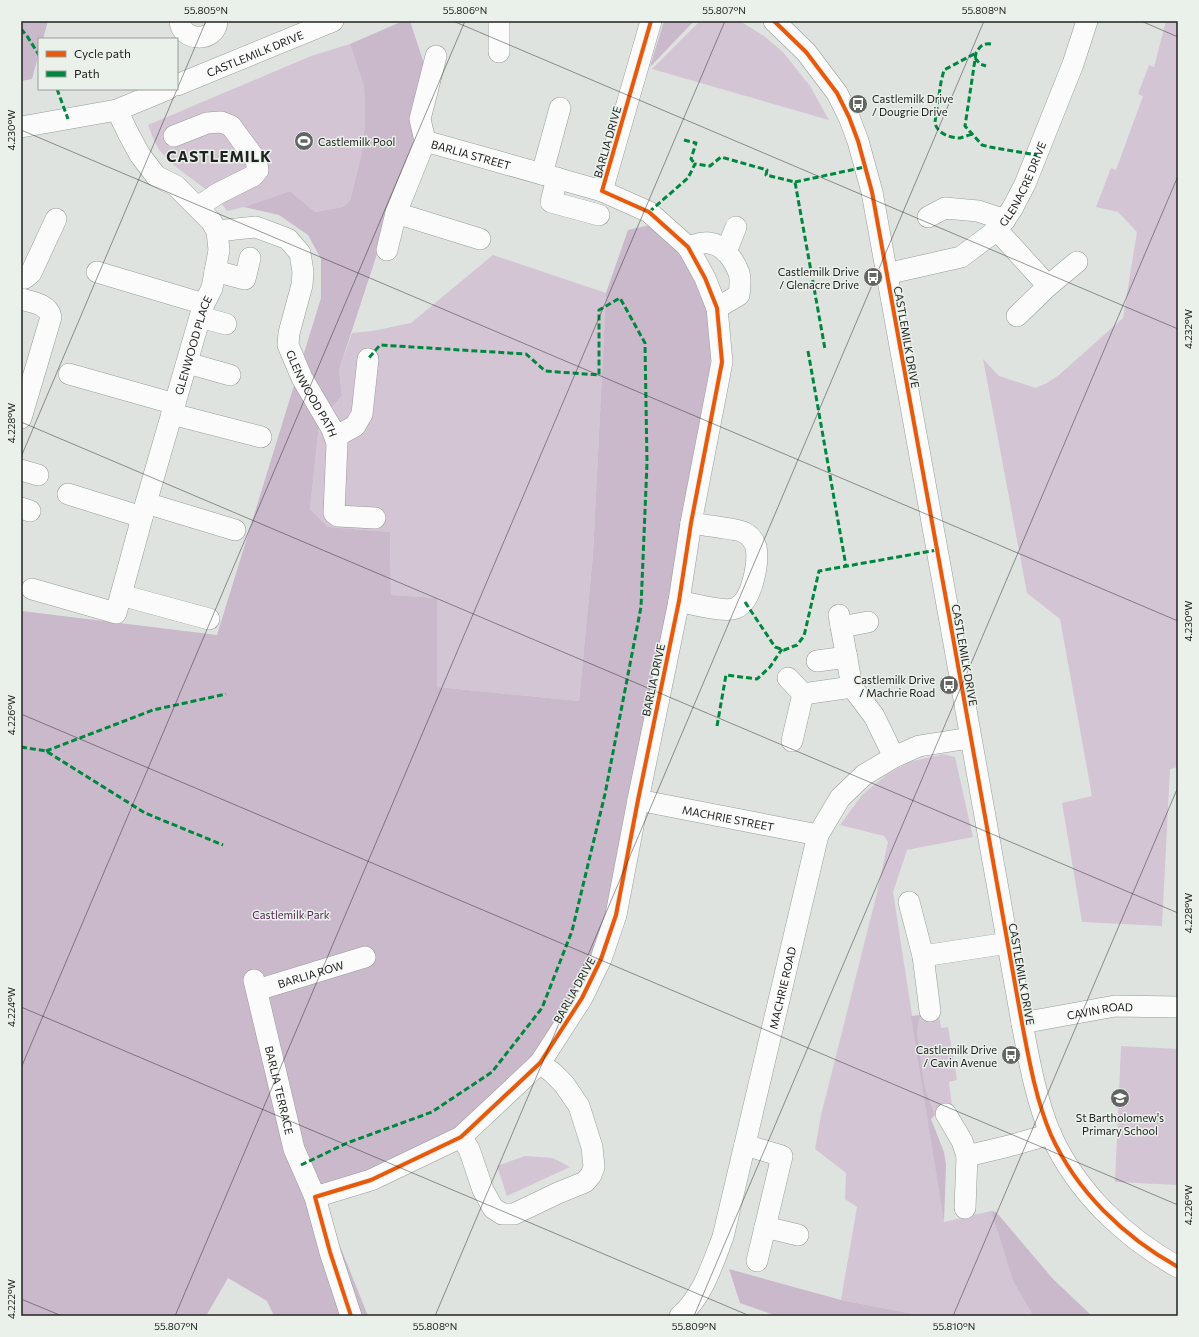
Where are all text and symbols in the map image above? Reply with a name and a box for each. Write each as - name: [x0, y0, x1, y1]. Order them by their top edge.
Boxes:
- text: 55.805°N: [184, 4, 228, 16]
- text: 55.806°N: [443, 4, 487, 16]
- text: 55.807°N: [702, 4, 746, 16]
- text: 55.808°N: [962, 4, 1006, 16]
- street label: CASTLEMILK DRIVE: [204, 27, 305, 79]
- legend: [38, 38, 178, 90]
- text: Cycle path: [74, 46, 131, 60]
- text: Path: [74, 66, 100, 80]
- place label: Castlemilk Drive / Dougrie Drive: [872, 92, 953, 118]
- bus stop icon: Castlemilk Drive / Dougrie Drive: [847, 93, 869, 115]
- street label: BARLIA DRIVE: [591, 105, 623, 179]
- text: 4.230°W: [5, 110, 17, 150]
- sports icon: Castlemilk Pool: [293, 130, 315, 152]
- place label: Castlemilk Pool: [318, 135, 395, 148]
- street label: BARLIA STREET: [430, 137, 512, 171]
- street label: GLENACRE DRIVE: [996, 139, 1048, 228]
- district label: CASTLEMILK: [166, 147, 272, 165]
- place label: Castlemilk Drive / Glenacre Drive: [778, 265, 859, 291]
- bus stop icon: Castlemilk Drive / Glenacre Drive: [862, 266, 884, 288]
- street label: CASTLEMILK DRIVE: [892, 285, 922, 389]
- street label: GLENWOOD PLACE: [171, 293, 214, 396]
- text: 4.232°W: [1182, 309, 1194, 349]
- street label: GLENWOOD PATH: [284, 348, 341, 438]
- text: 4.228°W: [5, 403, 17, 443]
- text: 4.230°W: [1182, 601, 1194, 641]
- street label: CASTLEMILK DRIVE: [950, 603, 980, 707]
- street label: BARLIA DRIVE: [639, 643, 667, 717]
- place label: Castlemilk Drive / Machrie Road: [854, 673, 935, 699]
- bus stop icon: Castlemilk Drive / Machrie Road: [938, 674, 960, 696]
- text: 4.226°W: [5, 695, 17, 735]
- street label: MACHRIE STREET: [681, 802, 775, 833]
- text: 4.228°W: [1182, 893, 1194, 933]
- park label: Castlemilk Park: [252, 908, 330, 921]
- street label: CASTLEMILK DRIVE: [1007, 922, 1037, 1026]
- street label: MACHRIE ROAD: [766, 945, 798, 1030]
- street label: BARLIA DRIVE: [550, 955, 598, 1025]
- street label: BARLIA ROW: [276, 957, 345, 990]
- text: 4.224°W: [5, 987, 17, 1027]
- street label: CAVIN ROAD: [1066, 999, 1133, 1021]
- place label: Castlemilk Drive / Cavin Avenue: [916, 1043, 997, 1069]
- street label: BARLIA TERRACE: [263, 1044, 297, 1136]
- bus stop icon: Castlemilk Drive / Cavin Avenue: [1000, 1044, 1022, 1066]
- school or university icon: St Bartholomew's Primary School: [1109, 1087, 1131, 1109]
- place label: St Bartholomew's Primary School: [1076, 1111, 1164, 1137]
- text: 4.226°W: [1182, 1185, 1194, 1225]
- text: 4.222°W: [5, 1279, 17, 1319]
- text: 55.807°N: [154, 1320, 198, 1332]
- text: 55.808°N: [413, 1320, 457, 1332]
- text: 55.809°N: [672, 1320, 716, 1332]
- text: 55.810°N: [933, 1320, 975, 1332]

